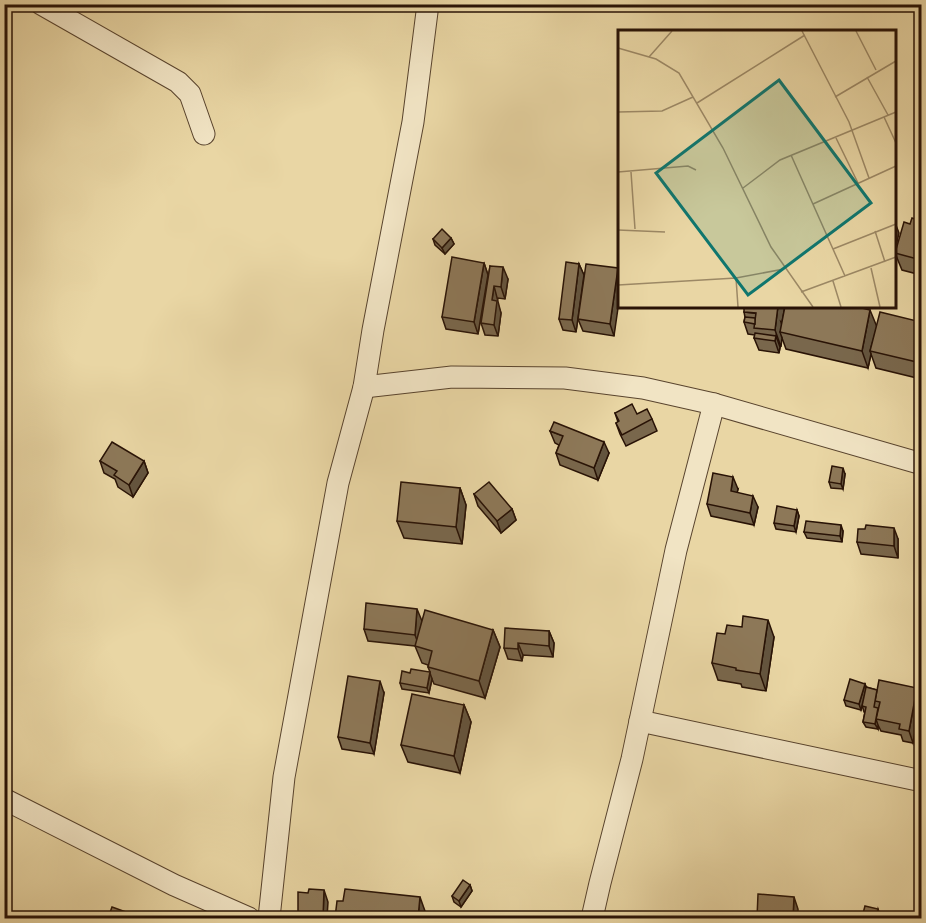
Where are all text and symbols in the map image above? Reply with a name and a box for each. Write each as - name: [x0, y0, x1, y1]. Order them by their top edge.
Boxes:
- inset map: [618, 30, 896, 308]

